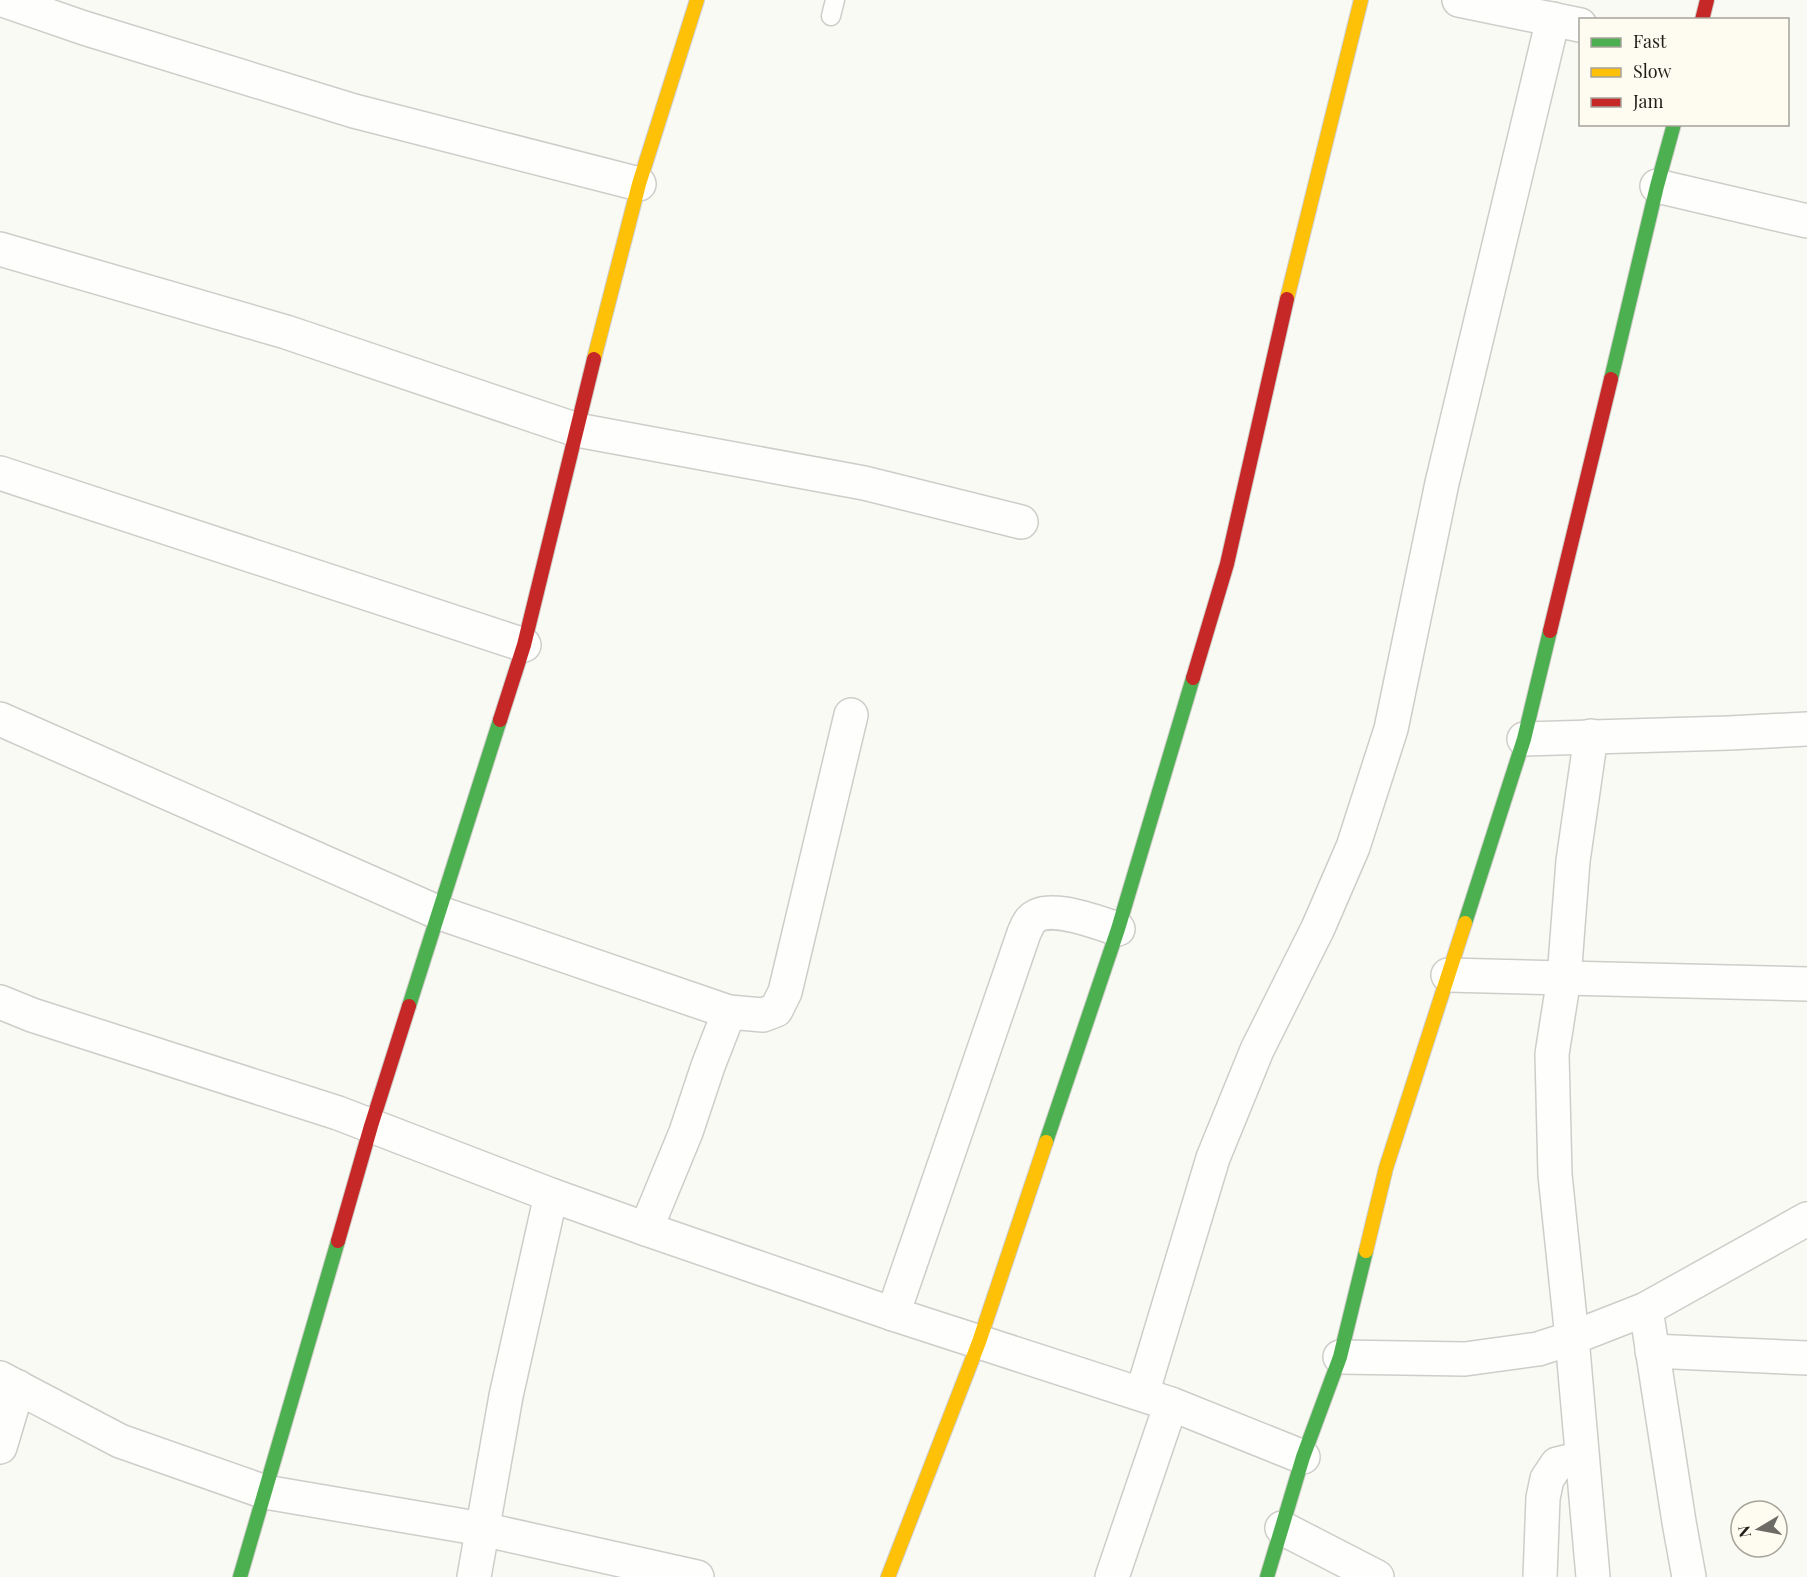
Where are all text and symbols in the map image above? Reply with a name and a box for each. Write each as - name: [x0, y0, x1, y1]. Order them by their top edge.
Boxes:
- legend: [1579, 18, 1789, 126]
- text: Fast: [1633, 29, 1667, 53]
- text: Slow: [1633, 59, 1671, 83]
- text: Jam: [1632, 89, 1663, 113]
- north arrow: [1729, 1499, 1789, 1559]
- text: N: [1732, 1524, 1755, 1539]

